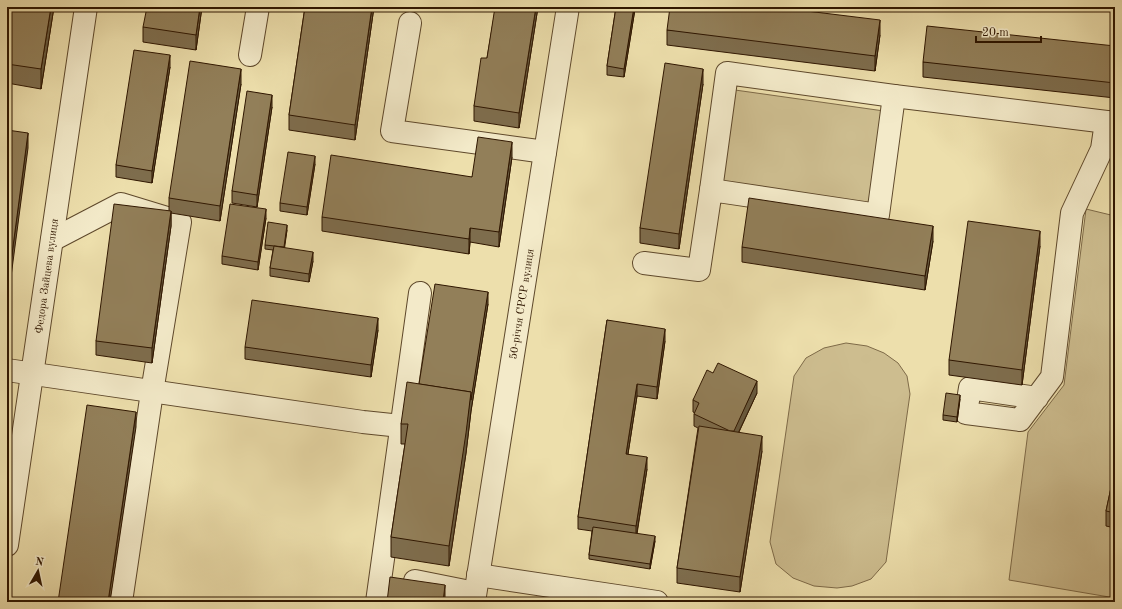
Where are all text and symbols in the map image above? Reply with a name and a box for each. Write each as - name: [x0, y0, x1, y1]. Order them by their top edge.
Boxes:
- scale bar: [976, 18, 1041, 44]
- text: 20 m: [982, 27, 1009, 39]
- street label: Федора Зайцева вулиця: [34, 218, 61, 334]
- street label: 50-річчя СРСР вулиця: [508, 248, 537, 360]
- north arrow: [18, 551, 58, 591]
- text: N: [34, 557, 45, 569]

